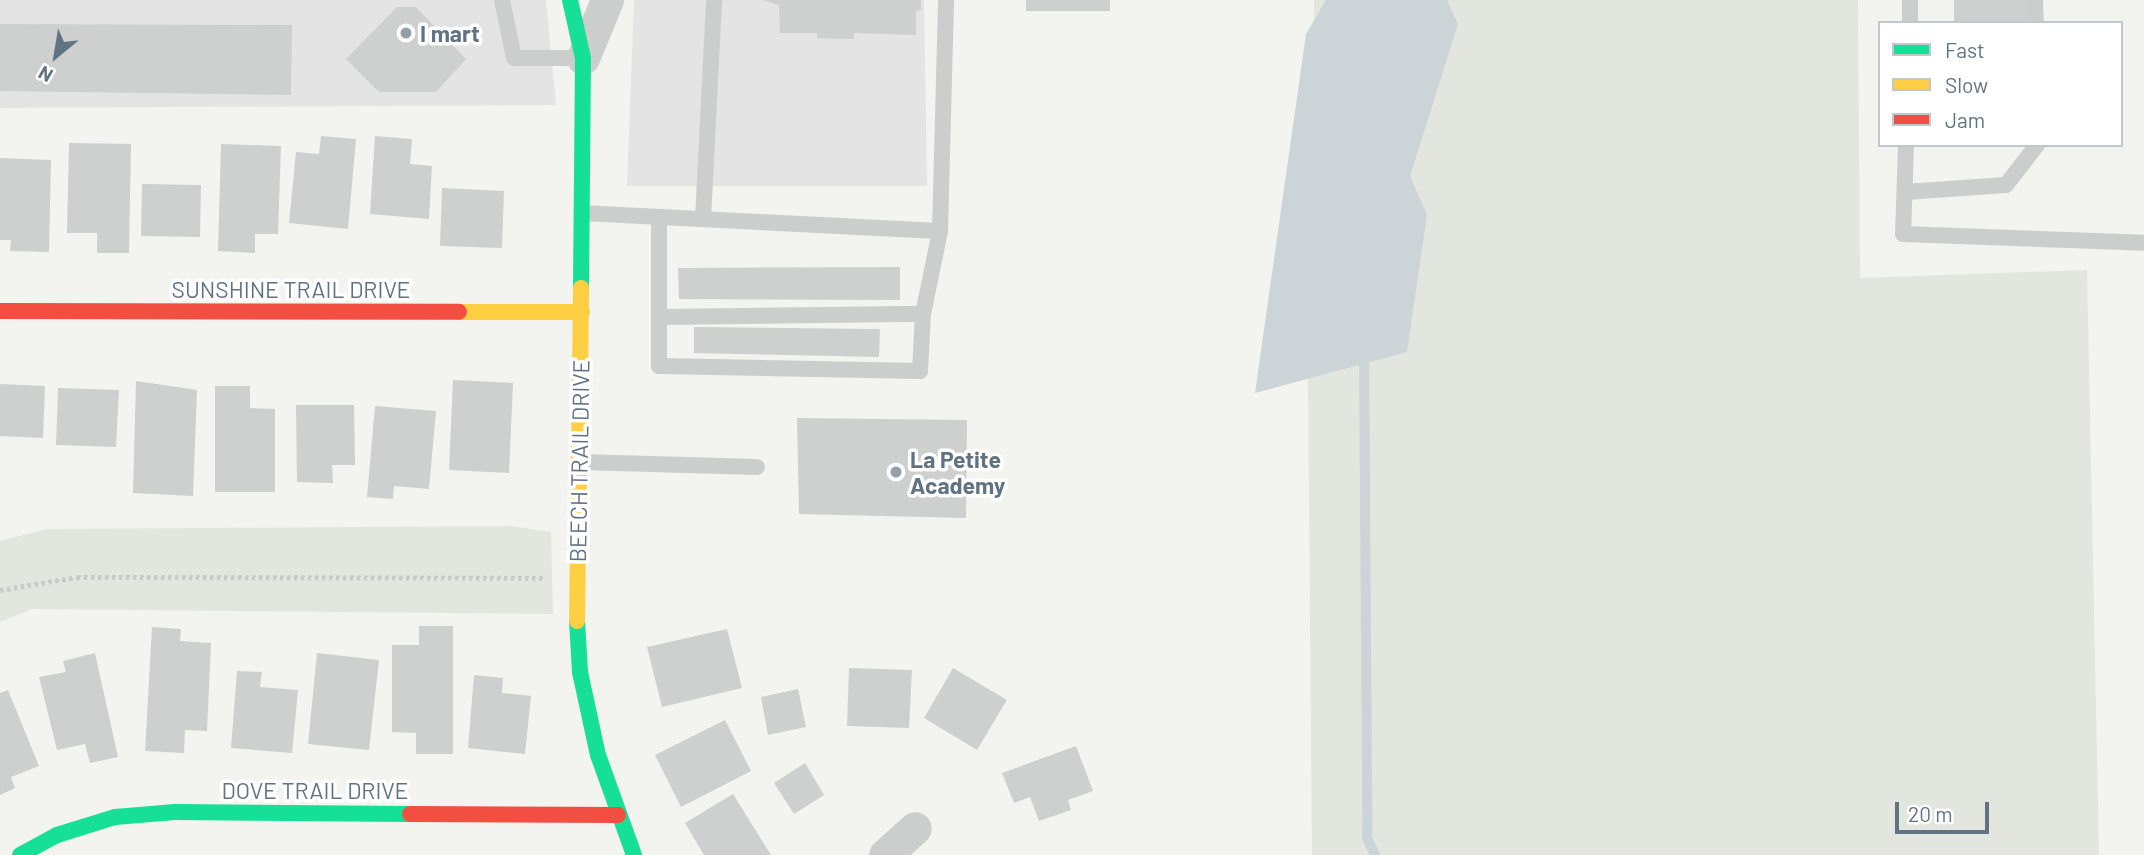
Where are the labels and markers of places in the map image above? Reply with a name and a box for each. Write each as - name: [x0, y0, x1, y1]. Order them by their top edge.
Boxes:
- place label: I mart: [420, 19, 480, 47]
- marker: I mart: [398, 25, 414, 41]
- place label: La Petite Academy: [910, 445, 1005, 499]
- marker: La Petite Academy: [888, 464, 904, 480]

